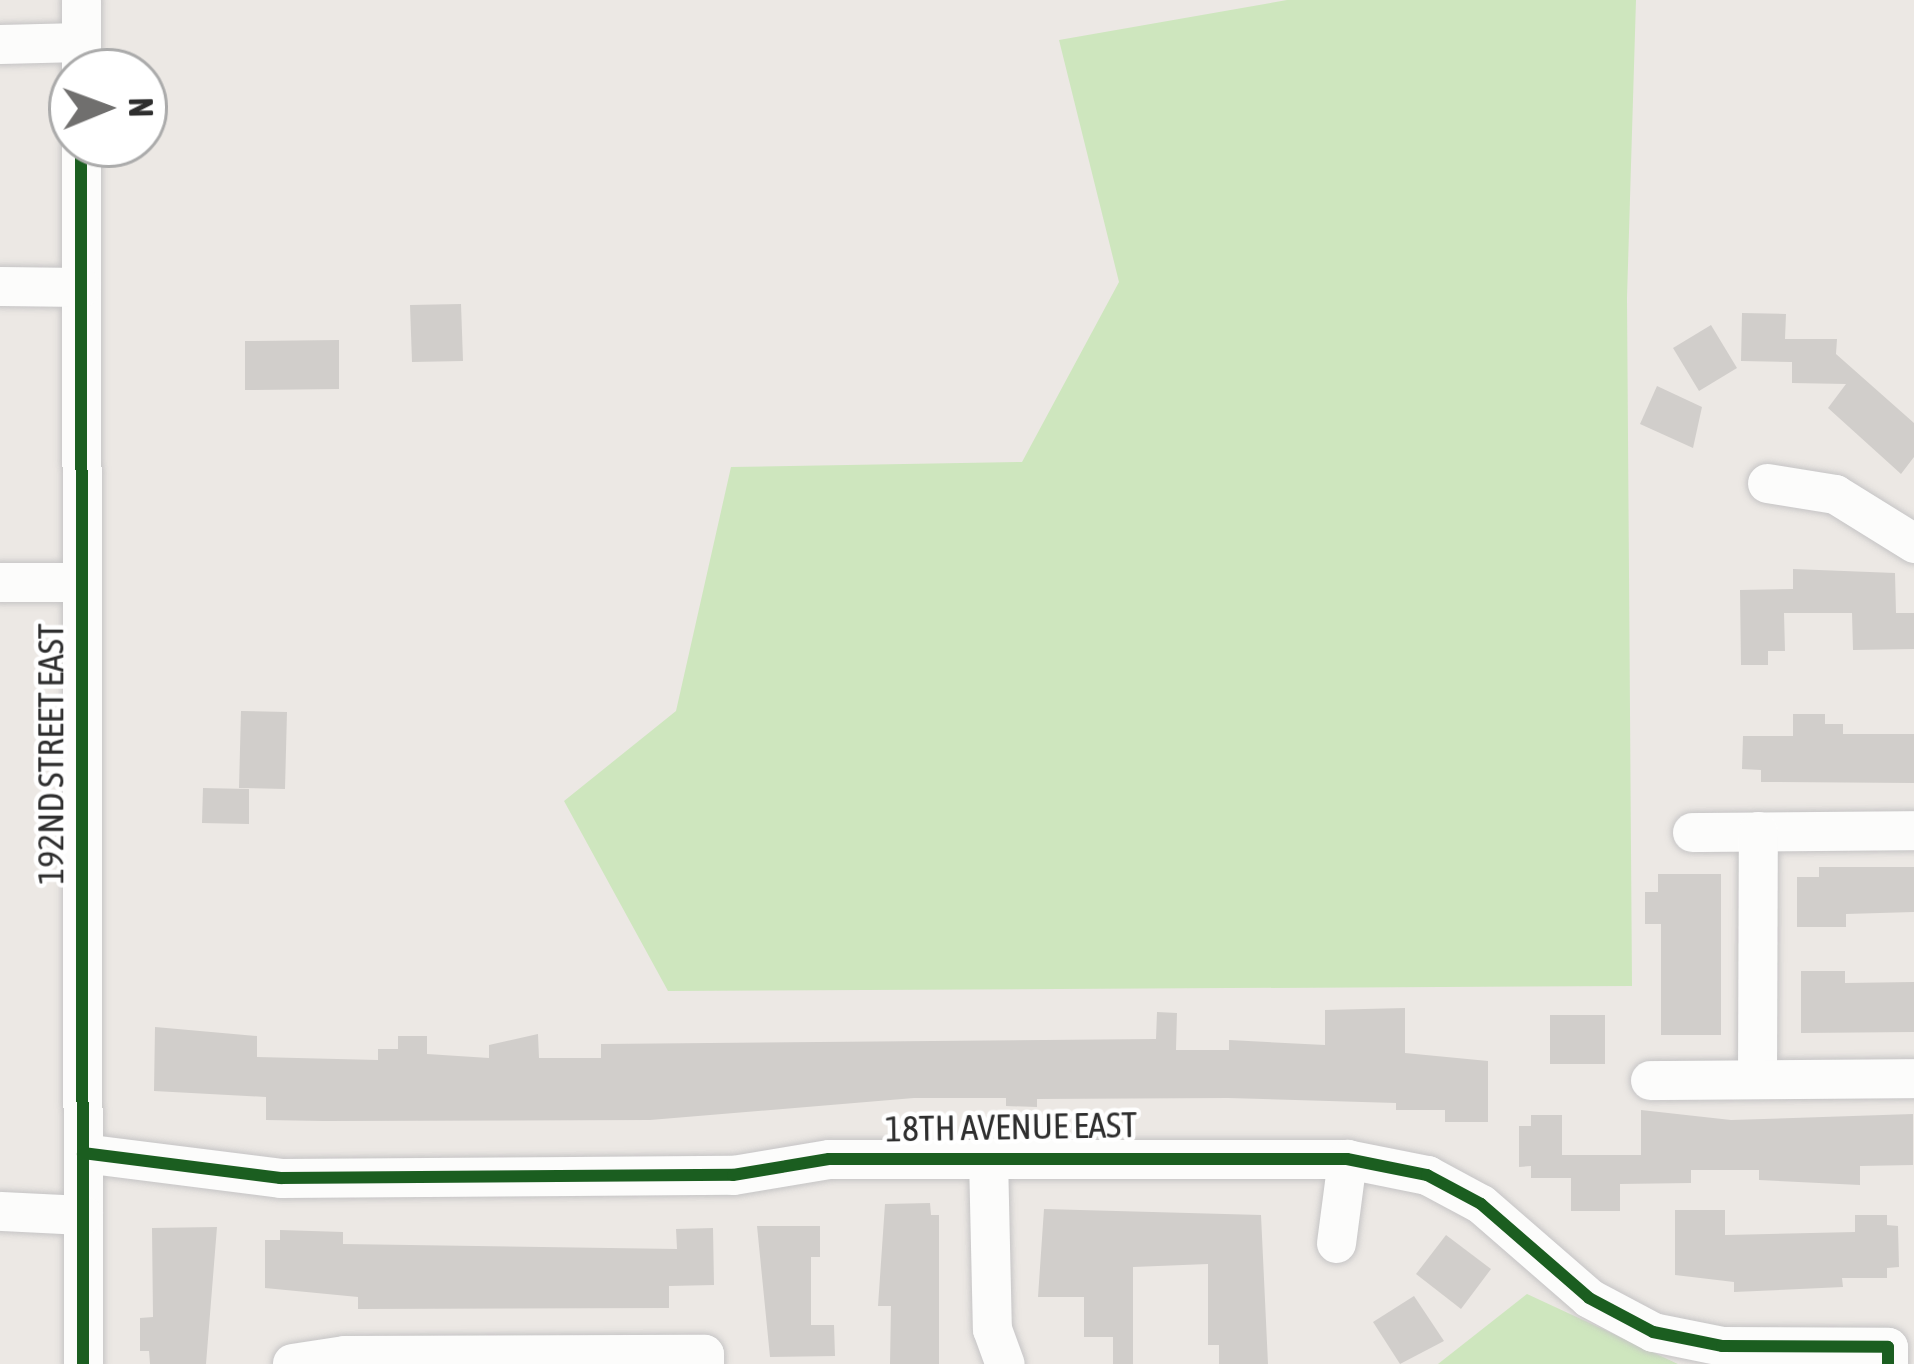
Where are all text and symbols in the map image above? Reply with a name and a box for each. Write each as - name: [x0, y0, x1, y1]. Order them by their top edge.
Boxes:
- north arrow: [48, 48, 168, 168]
- text: N: [122, 97, 160, 117]
- street label: 192ND STREET EAST: [29, 623, 73, 885]
- street label: 18TH AVENUE EAST: [885, 1103, 1137, 1151]

